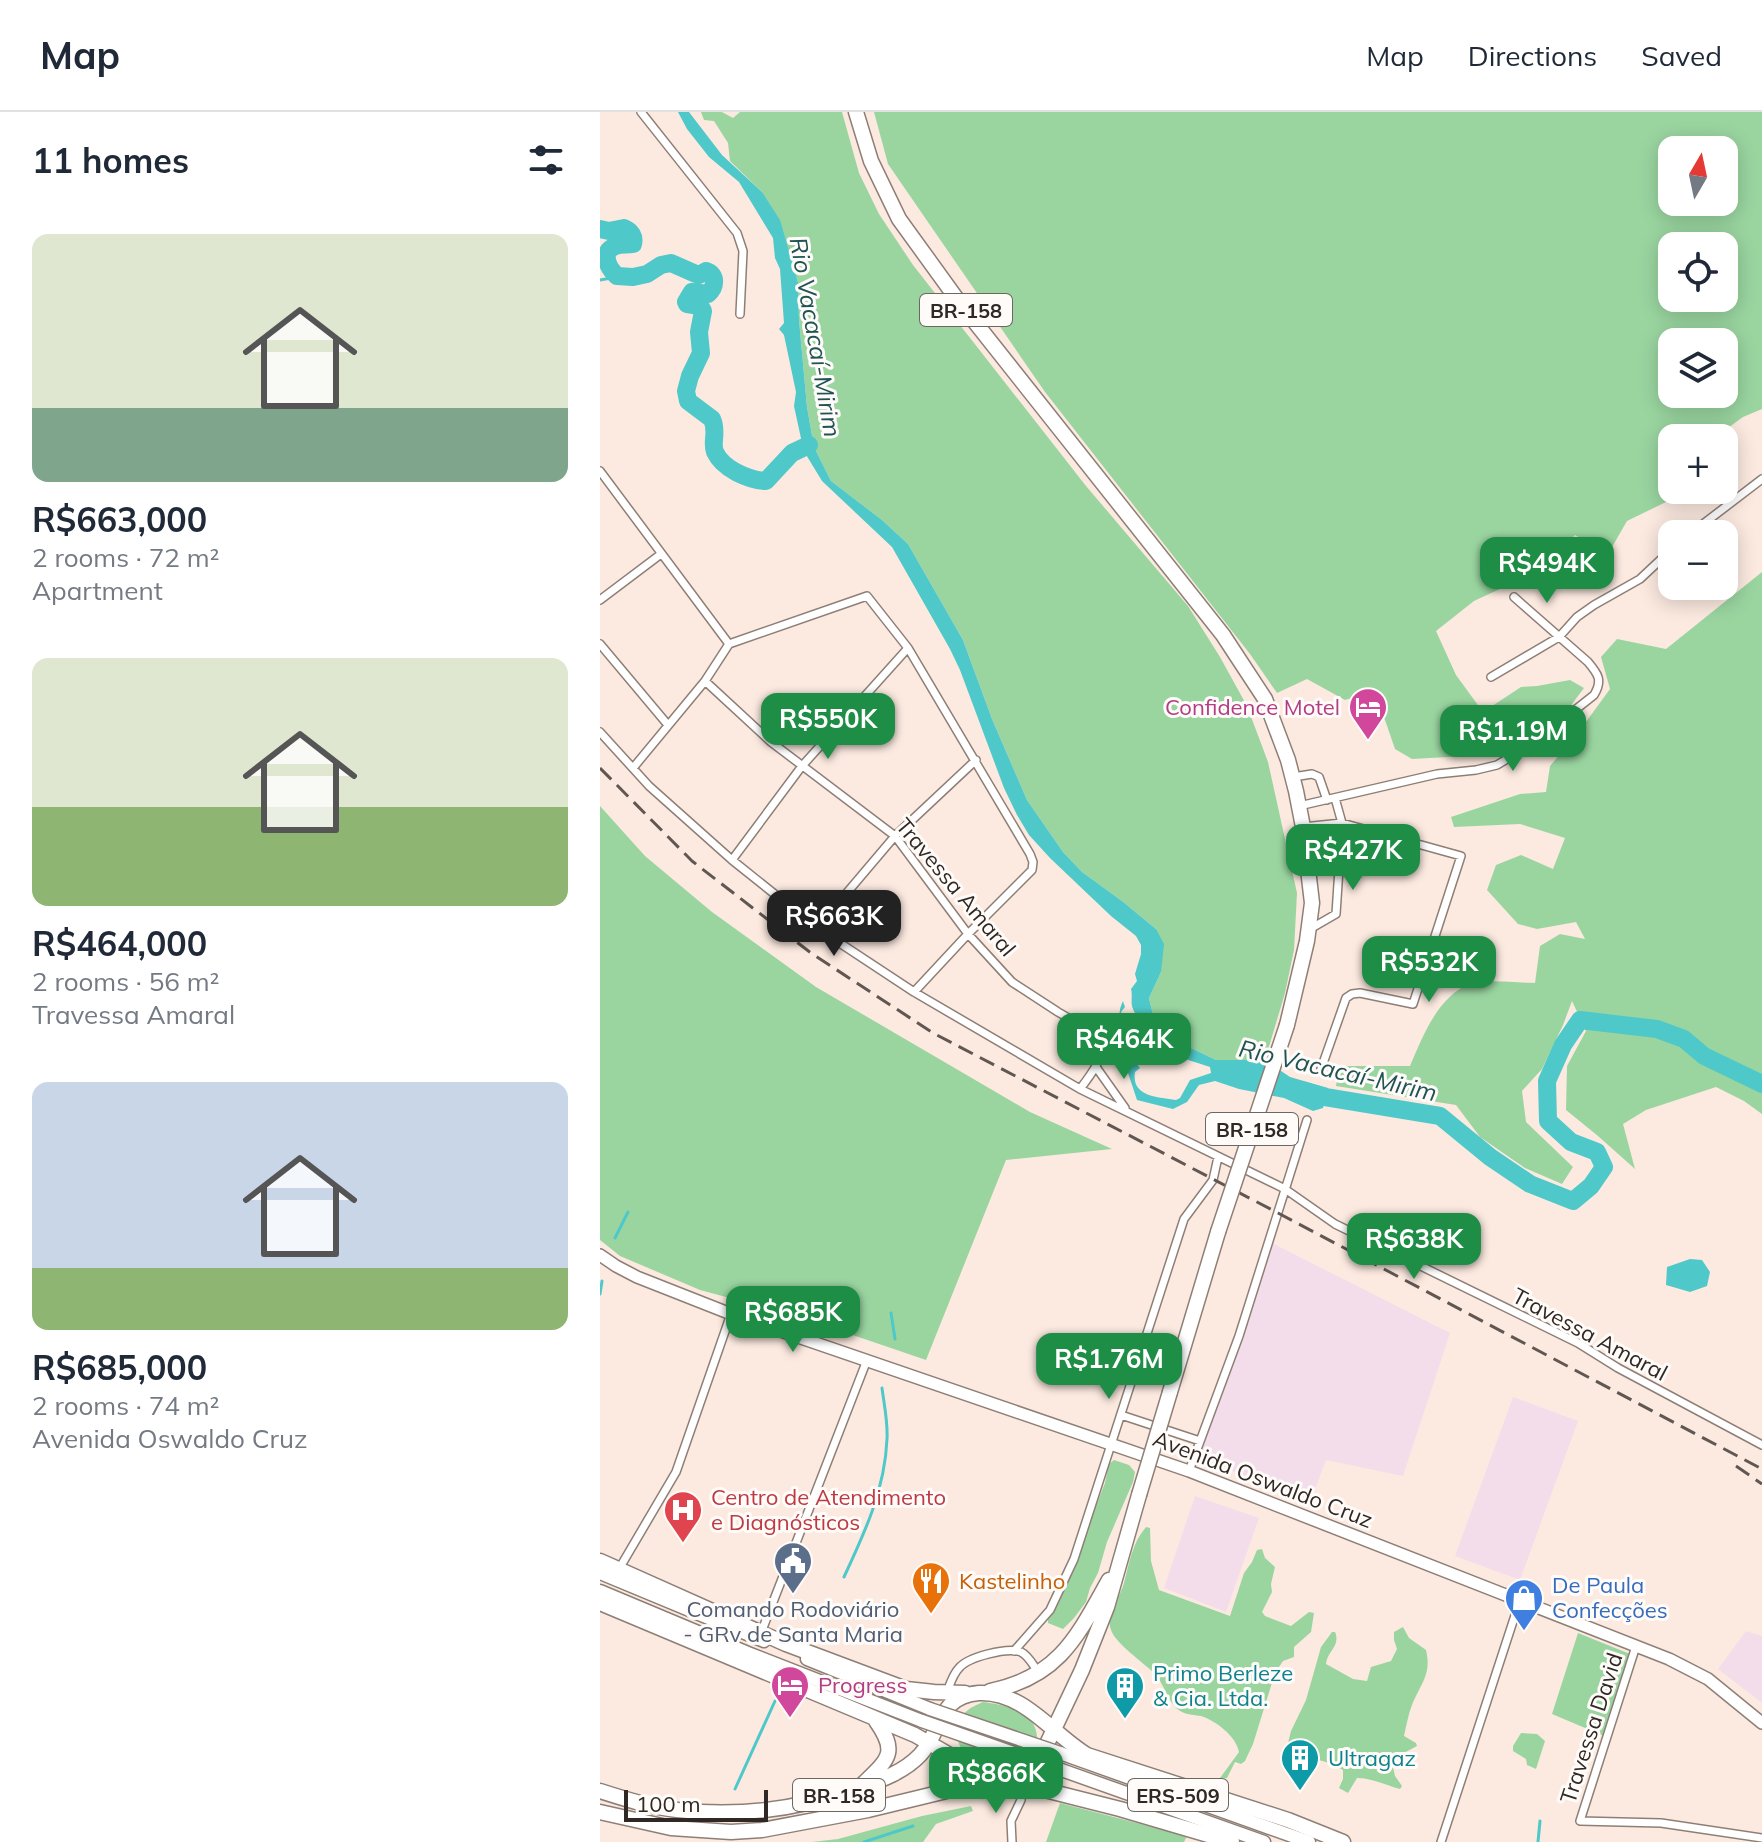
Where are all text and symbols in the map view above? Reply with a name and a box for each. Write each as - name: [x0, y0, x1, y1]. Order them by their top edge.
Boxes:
- text: Map: [40, 31, 120, 79]
- text: Map: [1366, 38, 1424, 73]
- text: Directions: [1468, 38, 1597, 73]
- text: Saved: [1641, 38, 1722, 73]
- north arrow: [1658, 136, 1738, 216]
- map controls: [1658, 136, 1738, 600]
- icon: filters: [524, 138, 568, 182]
- text: 11 homes: [32, 139, 189, 182]
- button: locate: [1658, 232, 1738, 312]
- water label: Rio Vacacaí-Mirim: [784, 235, 848, 439]
- icon: home: [228, 286, 372, 430]
- road number: BR-158: [920, 294, 1012, 326]
- button: layers: [1658, 328, 1738, 408]
- button: +: [1658, 424, 1738, 504]
- text: R$663,000: [32, 498, 207, 541]
- button: −: [1658, 520, 1738, 600]
- pin: R$494K: [1482, 537, 1612, 605]
- text: 2 rooms · 72 m²: [32, 541, 219, 574]
- text: R$494K: [1498, 546, 1596, 579]
- text: Apartment: [32, 574, 163, 607]
- hotel icon: Confidence Motel: [1347, 686, 1389, 741]
- pin: R$550K: [763, 693, 893, 761]
- place label: Confidence Motel: [1165, 693, 1340, 721]
- text: R$550K: [779, 702, 877, 735]
- pin: R$1.19M: [1439, 705, 1587, 773]
- icon: home: [228, 710, 372, 854]
- text: R$1.19M: [1458, 714, 1568, 747]
- street label: Travessa Amaral: [890, 812, 1022, 962]
- pin: R$427K: [1288, 824, 1418, 892]
- text: R$427K: [1304, 833, 1402, 866]
- pin: R$663K: [769, 890, 899, 958]
- text: R$663K: [785, 899, 883, 932]
- text: R$464,000: [32, 922, 207, 965]
- pin: R$532K: [1364, 936, 1494, 1004]
- text: R$532K: [1380, 945, 1478, 978]
- text: 2 rooms · 56 m²: [32, 965, 219, 998]
- text: Travessa Amaral: [32, 998, 235, 1031]
- pin: R$464K: [1059, 1013, 1189, 1081]
- text: R$464K: [1075, 1022, 1173, 1055]
- water label: Rio Vacacaí-Mirim: [1236, 1033, 1440, 1107]
- road number: BR-158: [1206, 1113, 1298, 1145]
- icon: home: [228, 1134, 372, 1278]
- pin: R$638K: [1349, 1213, 1479, 1281]
- text: R$638K: [1365, 1222, 1463, 1255]
- street label: Travessa Amaral: [1508, 1281, 1672, 1387]
- pin: R$685K: [728, 1286, 858, 1354]
- text: R$685K: [744, 1295, 842, 1328]
- pin: R$1.76M: [1035, 1333, 1183, 1401]
- text: R$1.76M: [1054, 1342, 1164, 1375]
- text: R$685,000: [32, 1346, 207, 1389]
- text: 2 rooms · 74 m²: [32, 1389, 219, 1422]
- text: Avenida Oswaldo Cruz: [32, 1422, 307, 1455]
- street label: Avenida Oswaldo Cruz: [1149, 1424, 1377, 1534]
- place label: Centro de Atendimento e Diagnósticos: [711, 1483, 946, 1536]
- hospital icon: Centro de Atendimento e Diagnósticos: [662, 1489, 704, 1544]
- public building icon: Comando Rodoviário - GRv de Santa Maria: [772, 1540, 814, 1595]
- restaurant icon: Kastelinho: [910, 1560, 952, 1615]
- place label: Kastelinho: [959, 1567, 1065, 1595]
- place label: De Paula Confecções: [1552, 1571, 1668, 1624]
- shop icon: De Paula Confecções: [1503, 1577, 1545, 1632]
- place label: Comando Rodoviário - GRv de Santa Maria: [683, 1595, 903, 1648]
- street label: Travessa David: [1554, 1649, 1628, 1807]
- place label: Primo Berleze & Cia. Ltda.: [1153, 1659, 1293, 1712]
- hotel icon: Progress: [769, 1664, 811, 1719]
- building icon: Primo Berleze & Cia. Ltda.: [1104, 1665, 1146, 1720]
- place label: Progress: [818, 1671, 907, 1699]
- building icon: Ultragaz: [1279, 1737, 1321, 1792]
- place label: Ultragaz: [1328, 1744, 1416, 1772]
- pin: R$866K: [931, 1747, 1061, 1815]
- text: R$866K: [947, 1756, 1045, 1789]
- road number: BR-158: [793, 1779, 885, 1811]
- road number: ERS-509: [1128, 1779, 1228, 1811]
- scale bar: [624, 1786, 768, 1822]
- text: 100 m: [636, 1790, 701, 1818]

